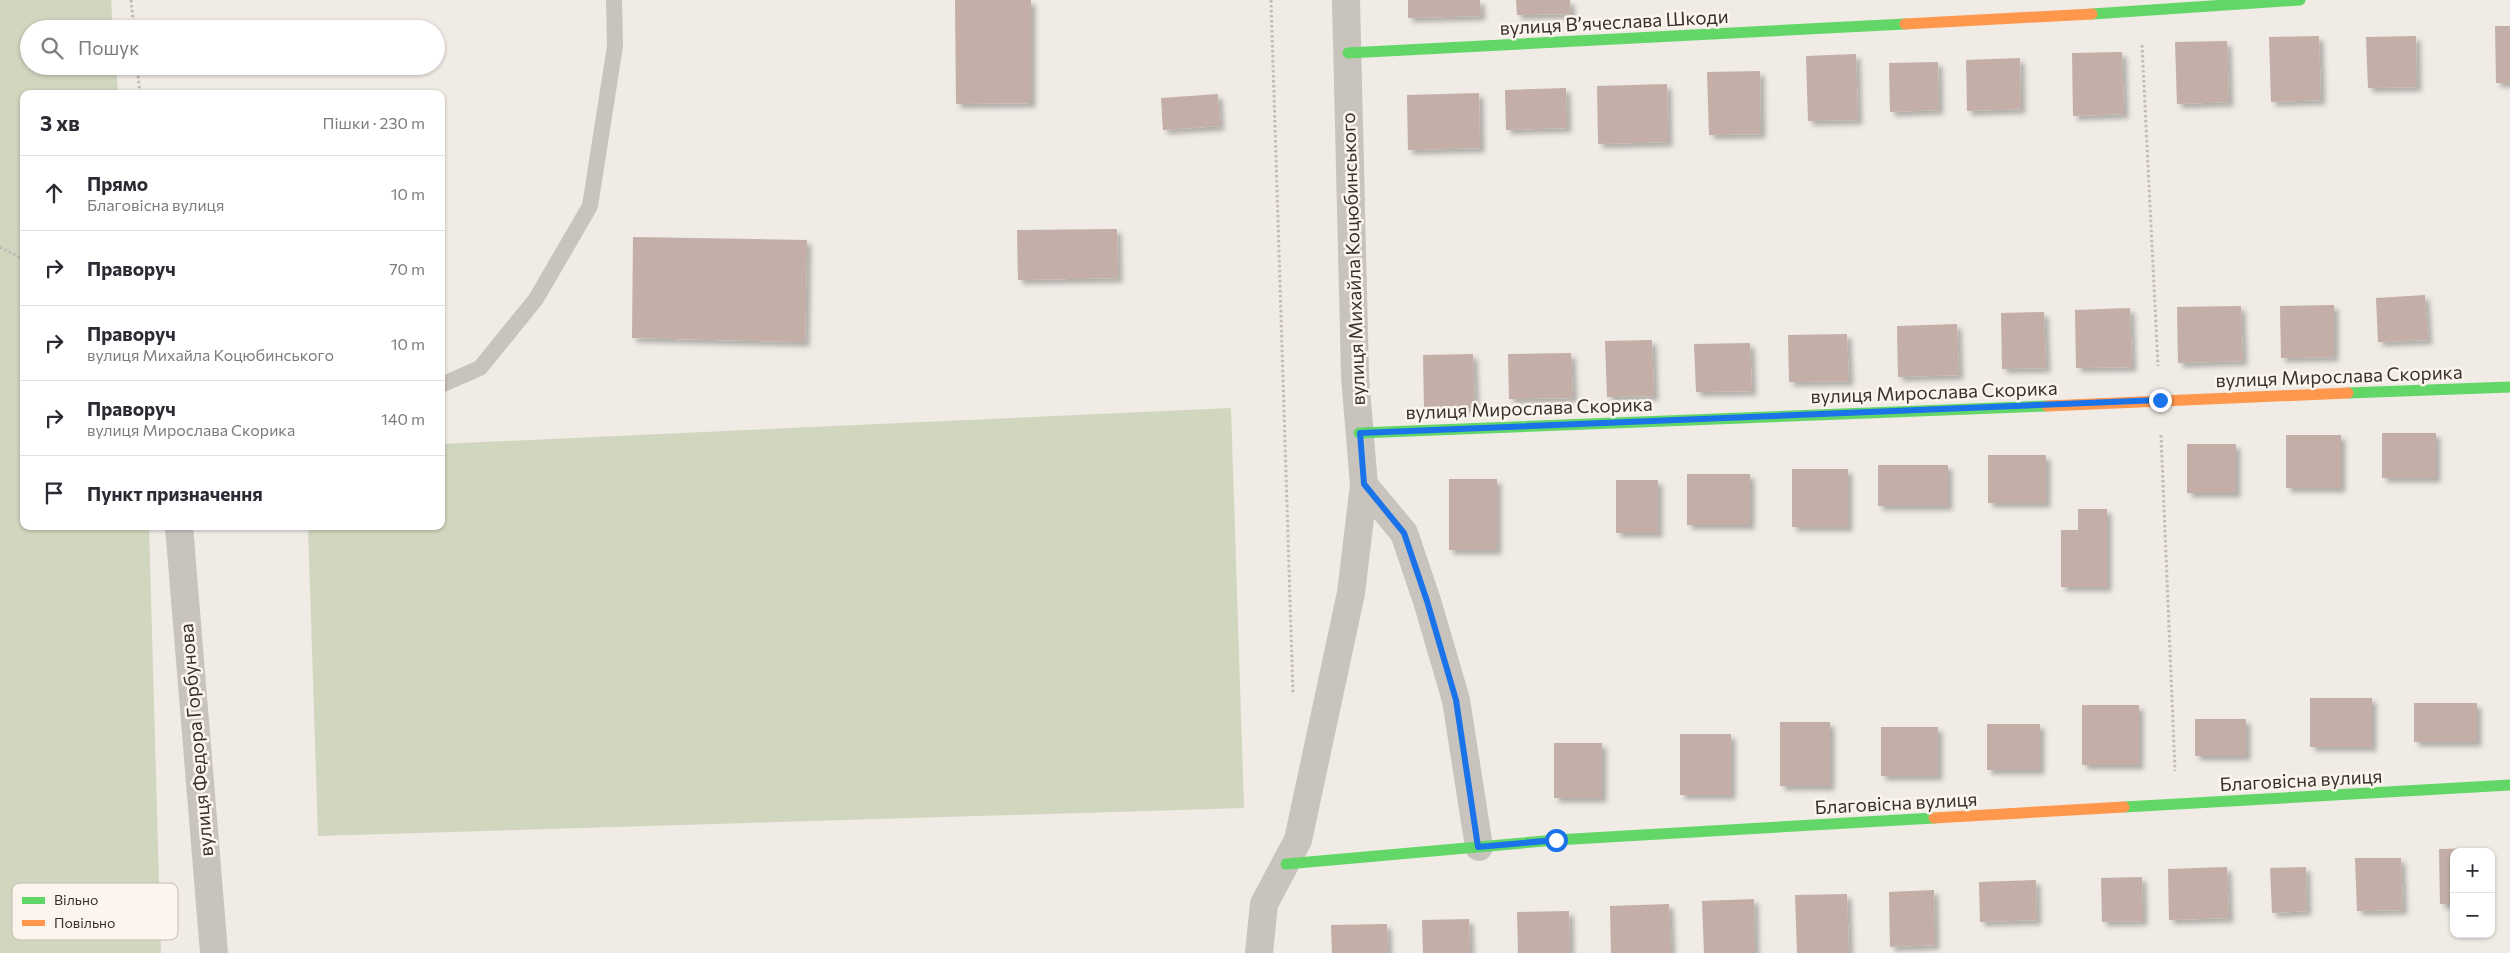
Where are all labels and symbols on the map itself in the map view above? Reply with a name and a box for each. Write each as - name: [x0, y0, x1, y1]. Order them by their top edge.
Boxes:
- street label: вулиця Вʼячеслава Шкоди: [1499, 4, 1729, 39]
- street label: вулиця Михайла Коцюбинського: [1336, 112, 1369, 406]
- street label: вулиця Мирослава Скорика: [2215, 360, 2463, 391]
- street label: вулиця Мирослава Скорика: [1810, 376, 2058, 407]
- route end: [2149, 389, 2172, 412]
- street label: вулиця Мирослава Скорика: [1405, 392, 1653, 423]
- street label: вулиця Федора Горбунова: [174, 623, 217, 858]
- street label: Благовісна вулиця: [2219, 764, 2383, 795]
- street label: Благовісна вулиця: [1814, 787, 1978, 818]
- route start: [1545, 829, 1568, 852]
- legend: [12, 883, 178, 940]
- text: Вільно: [54, 891, 98, 908]
- text: Повільно: [54, 914, 115, 931]

